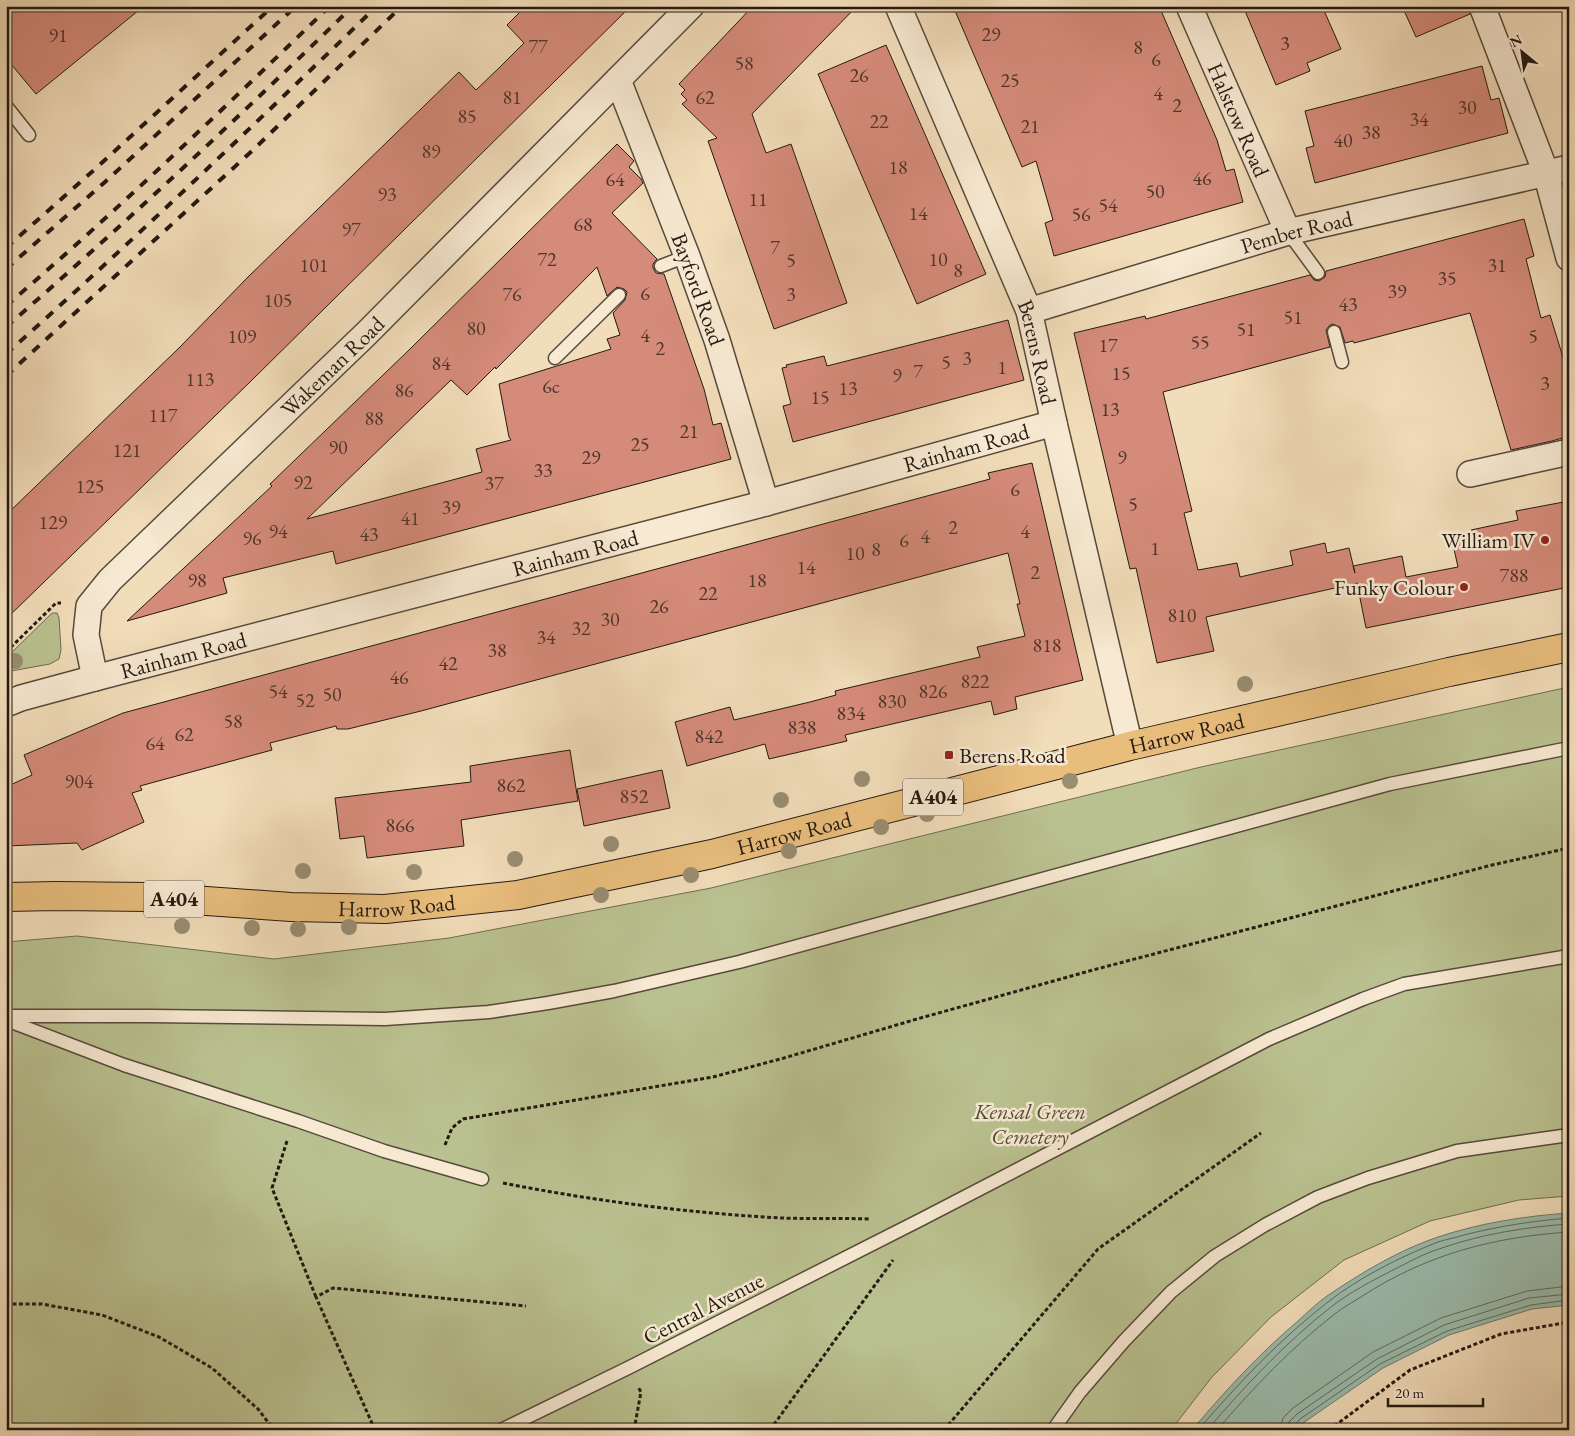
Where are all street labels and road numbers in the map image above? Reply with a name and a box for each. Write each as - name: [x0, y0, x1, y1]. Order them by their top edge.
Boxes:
- street label: Halstow Road: [1201, 58, 1276, 182]
- street label: Pember Road: [1237, 204, 1356, 261]
- street label: Bayford Road: [664, 229, 732, 350]
- street label: Berens Road: [1011, 295, 1064, 408]
- street label: Wakeman Road: [275, 309, 392, 423]
- street label: Rainham Road: [900, 416, 1033, 479]
- street label: Rainham Road: [509, 523, 642, 584]
- street label: Rainham Road: [117, 625, 250, 686]
- street label: Harrow Road: [1126, 706, 1248, 761]
- road number: A404: [903, 779, 963, 816]
- street label: Harrow Road: [734, 804, 855, 862]
- road number: A404: [144, 881, 204, 918]
- street label: Harrow Road: [338, 888, 457, 924]
- street label: Central Avenue: [638, 1265, 769, 1351]

